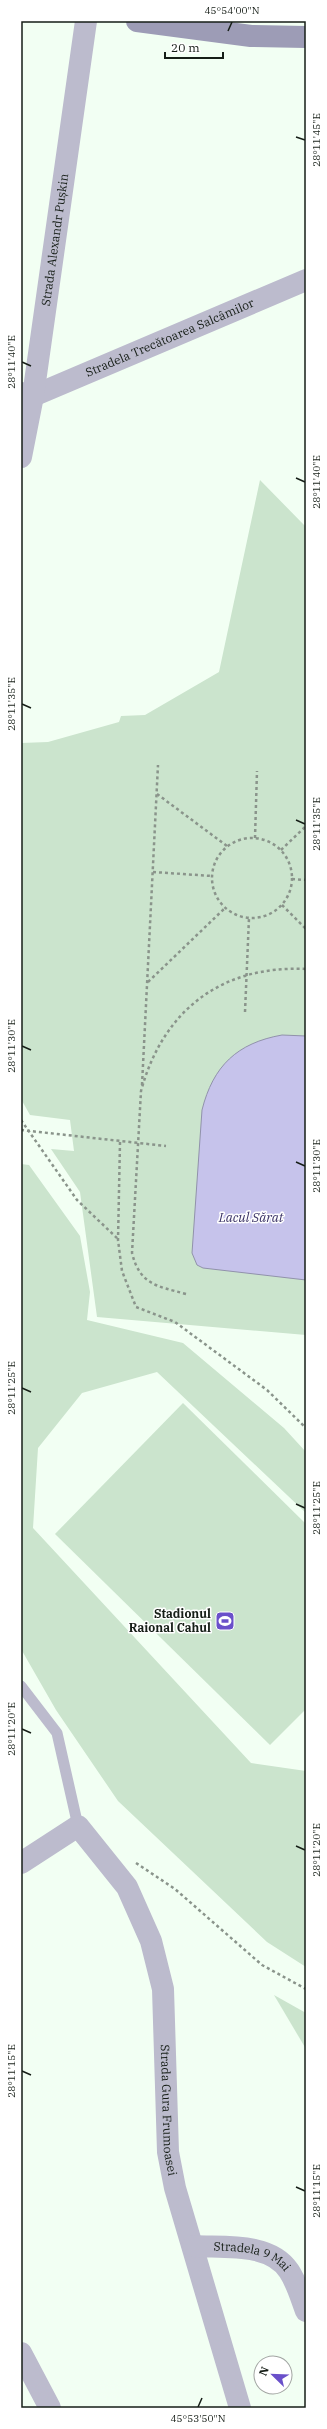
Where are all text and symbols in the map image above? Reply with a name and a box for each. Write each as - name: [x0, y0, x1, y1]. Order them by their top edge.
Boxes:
- text: 45°54'00"N: [205, 4, 260, 17]
- scale bar: [165, 34, 223, 60]
- text: 20 m: [171, 40, 200, 55]
- text: 28°11'45"E: [310, 113, 323, 167]
- street label: Strada Alexandr Pușkin: [38, 172, 71, 307]
- street label: Stradela Trecătoarea Salcâmilor: [83, 295, 257, 380]
- text: 28°11'40"E: [5, 335, 18, 389]
- text: 28°11'40"E: [310, 455, 323, 509]
- text: 28°11'35"E: [5, 677, 18, 731]
- text: 28°11'35"E: [310, 797, 323, 851]
- text: 28°11'30"E: [5, 1019, 18, 1073]
- text: 28°11'30"E: [310, 1139, 323, 1193]
- water label: Lacul Sărat: [218, 1209, 284, 1226]
- text: 28°11'25"E: [5, 1361, 18, 1415]
- text: 28°11'25"E: [310, 1481, 323, 1535]
- place label: Stadionul Raional Cahul: [129, 1606, 211, 1635]
- sports icon: Stadionul Raional Cahul: [214, 1610, 236, 1632]
- text: 28°11'20"E: [5, 1702, 18, 1756]
- text: 28°11'20"E: [310, 1823, 323, 1877]
- text: 28°11'15"E: [5, 2044, 18, 2098]
- street label: Strada Gura Frumoasei: [158, 2044, 180, 2177]
- text: 28°11'15"E: [310, 2164, 323, 2218]
- street label: Stradela 9 Mai: [213, 2239, 294, 2274]
- north arrow: [253, 2355, 293, 2395]
- text: N: [256, 2364, 272, 2378]
- text: 45°53'50"N: [171, 2412, 226, 2425]

